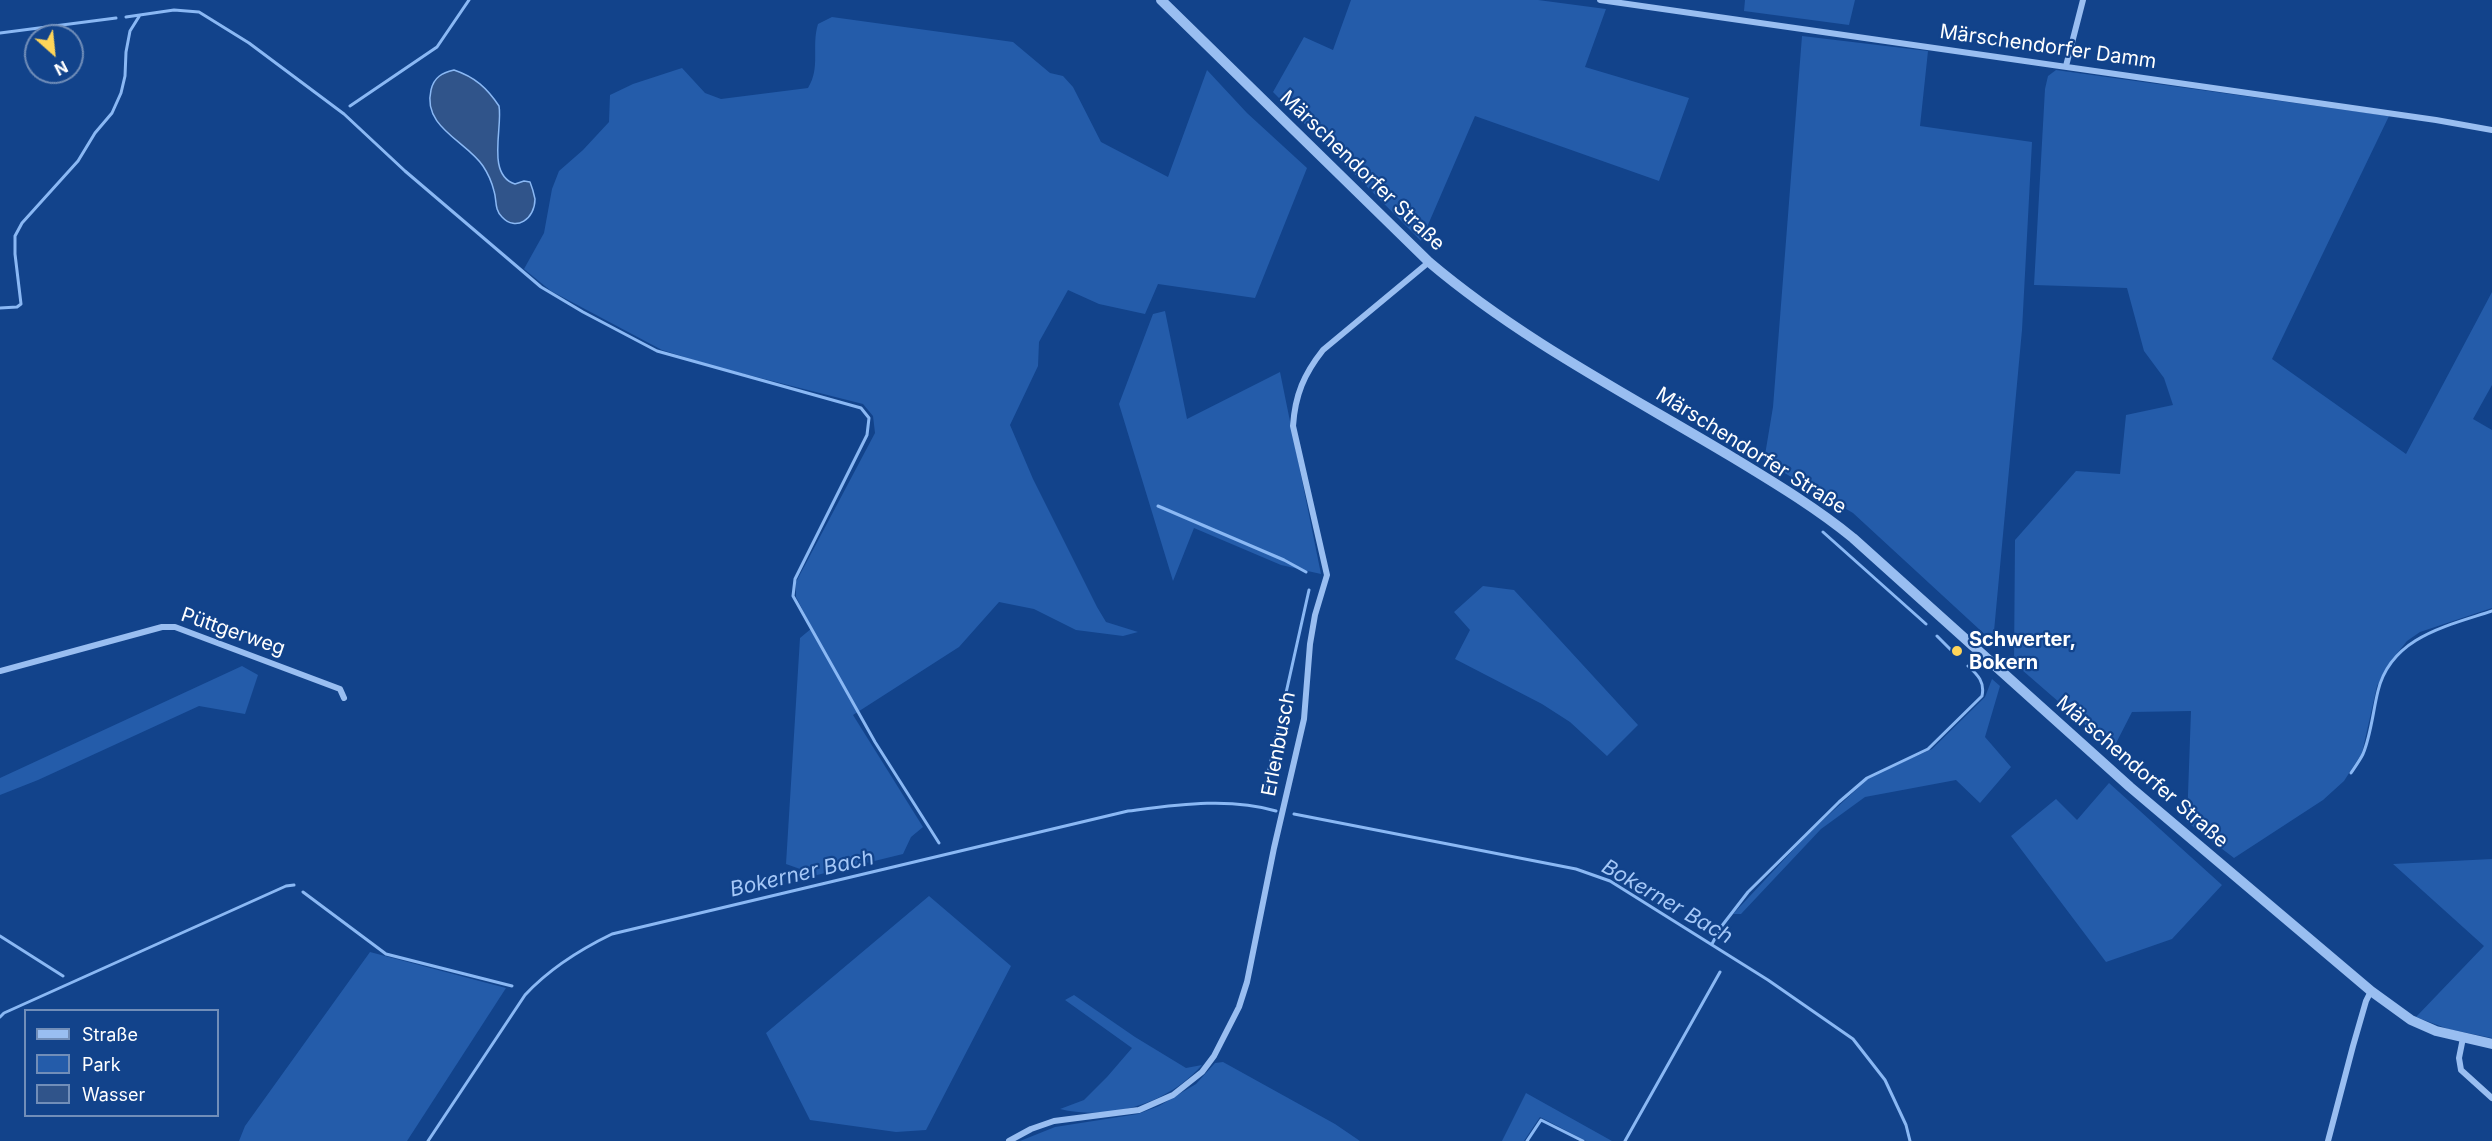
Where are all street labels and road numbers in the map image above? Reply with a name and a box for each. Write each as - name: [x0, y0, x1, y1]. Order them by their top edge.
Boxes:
- street label: Märschendorfer Damm: [1938, 20, 2158, 74]
- street label: Märschendorfer Straße: [1275, 86, 1449, 256]
- street label: Märschendorfer Straße: [1651, 383, 1851, 519]
- street label: Püttgerweg: [178, 603, 288, 661]
- street label: Erlenbusch: [1257, 690, 1301, 798]
- street label: Märschendorfer Straße: [2051, 691, 2233, 853]

